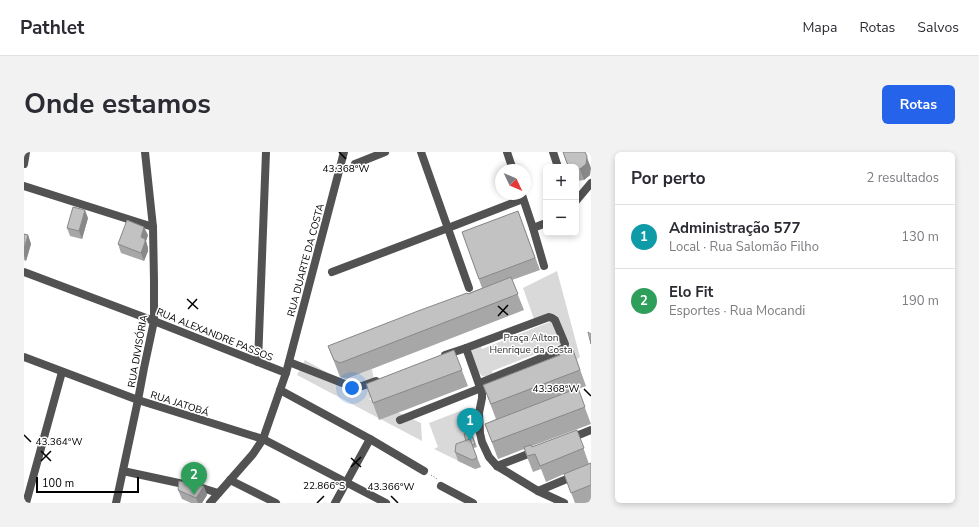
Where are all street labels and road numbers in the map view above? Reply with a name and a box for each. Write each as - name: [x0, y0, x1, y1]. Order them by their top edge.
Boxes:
- street label: RUA DUARTE DA COSTA: [284, 201, 328, 318]
- street label: RUA ALEXANDRE PASSOS: [154, 305, 275, 365]
- street label: RUA DIVISÓRIA: [125, 313, 151, 389]
- street label: RUA JATOBÁ: [149, 388, 211, 420]

